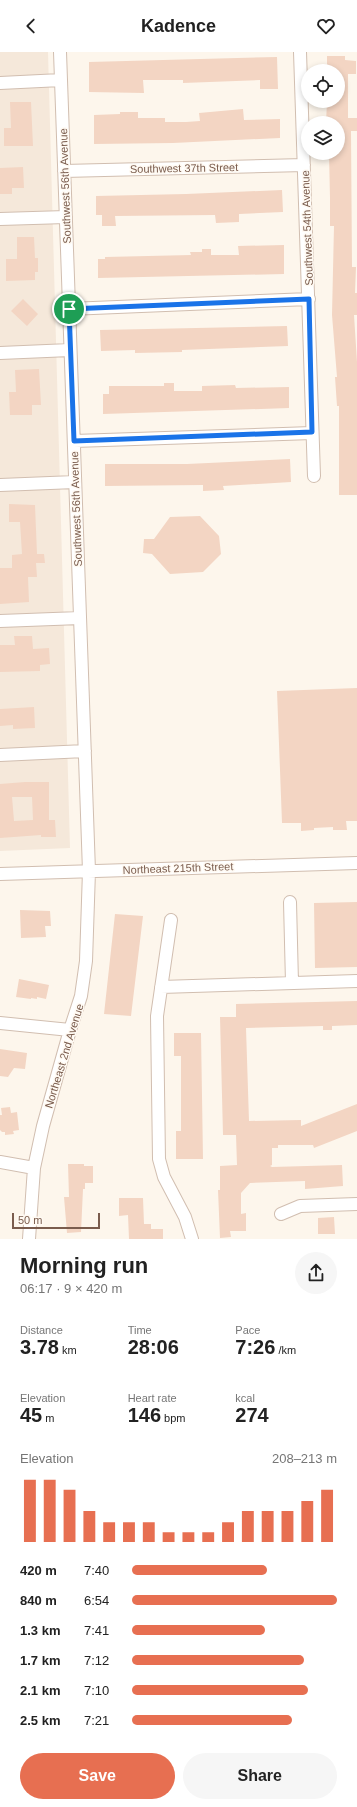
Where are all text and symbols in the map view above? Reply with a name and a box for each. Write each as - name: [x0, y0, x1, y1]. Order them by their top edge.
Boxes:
- icon: back: [20, 15, 42, 37]
- icon: heart: [315, 15, 337, 37]
- text: Kadence: [141, 16, 216, 36]
- map controls: [301, 64, 345, 160]
- button: locate: [301, 64, 345, 108]
- button: layers: [301, 116, 345, 160]
- street label: Southwest 56th Avenue: [57, 128, 73, 244]
- street label: Southwest 37th Street: [130, 161, 238, 175]
- street label: Southwest 54th Avenue: [299, 170, 315, 286]
- pin: [52, 292, 86, 326]
- icon: arrive: [58, 298, 80, 320]
- street label: Southwest 56th Avenue: [68, 451, 84, 567]
- street label: Northeast 215th Street: [122, 860, 234, 876]
- street label: Northeast 2nd Avenue: [42, 1002, 86, 1110]
- scale bar: [12, 1211, 100, 1230]
- text: 50 m: [18, 1214, 42, 1226]
- button: share: [295, 1252, 337, 1294]
- text: Morning run: [20, 1253, 148, 1278]
- text: 06:17 · 9 × 420 m: [20, 1281, 122, 1296]
- text: Distance: [20, 1324, 63, 1336]
- text: Time: [128, 1324, 152, 1336]
- text: Pace: [235, 1324, 260, 1336]
- text: 3.78: [20, 1336, 59, 1358]
- text: 28:06: [128, 1336, 179, 1358]
- text: 7:26: [235, 1336, 275, 1358]
- text: km: [59, 1344, 77, 1356]
- text: /km: [275, 1344, 296, 1356]
- text: Elevation: [20, 1392, 65, 1404]
- text: Heart rate: [128, 1392, 177, 1404]
- text: kcal: [235, 1392, 255, 1404]
- text: 45: [20, 1404, 42, 1426]
- text: 146: [128, 1404, 161, 1426]
- text: 274: [235, 1404, 269, 1426]
- text: m: [42, 1412, 54, 1424]
- text: bpm: [161, 1412, 186, 1424]
- text: Elevation: [20, 1451, 73, 1466]
- text: 208–213 m: [272, 1451, 337, 1466]
- text: 420 m: [20, 1563, 57, 1578]
- text: 7:40: [84, 1563, 109, 1578]
- text: 840 m: [20, 1593, 57, 1608]
- text: 6:54: [84, 1593, 109, 1608]
- text: 1.3 km: [20, 1623, 60, 1638]
- text: 7:41: [84, 1623, 109, 1638]
- text: 1.7 km: [20, 1653, 60, 1668]
- text: 7:12: [84, 1653, 109, 1668]
- text: 2.1 km: [20, 1683, 60, 1698]
- text: 7:10: [84, 1683, 109, 1698]
- text: 2.5 km: [20, 1713, 60, 1728]
- text: 7:21: [84, 1713, 109, 1728]
- button: Save: [20, 1753, 175, 1799]
- button: Share: [183, 1753, 337, 1799]

